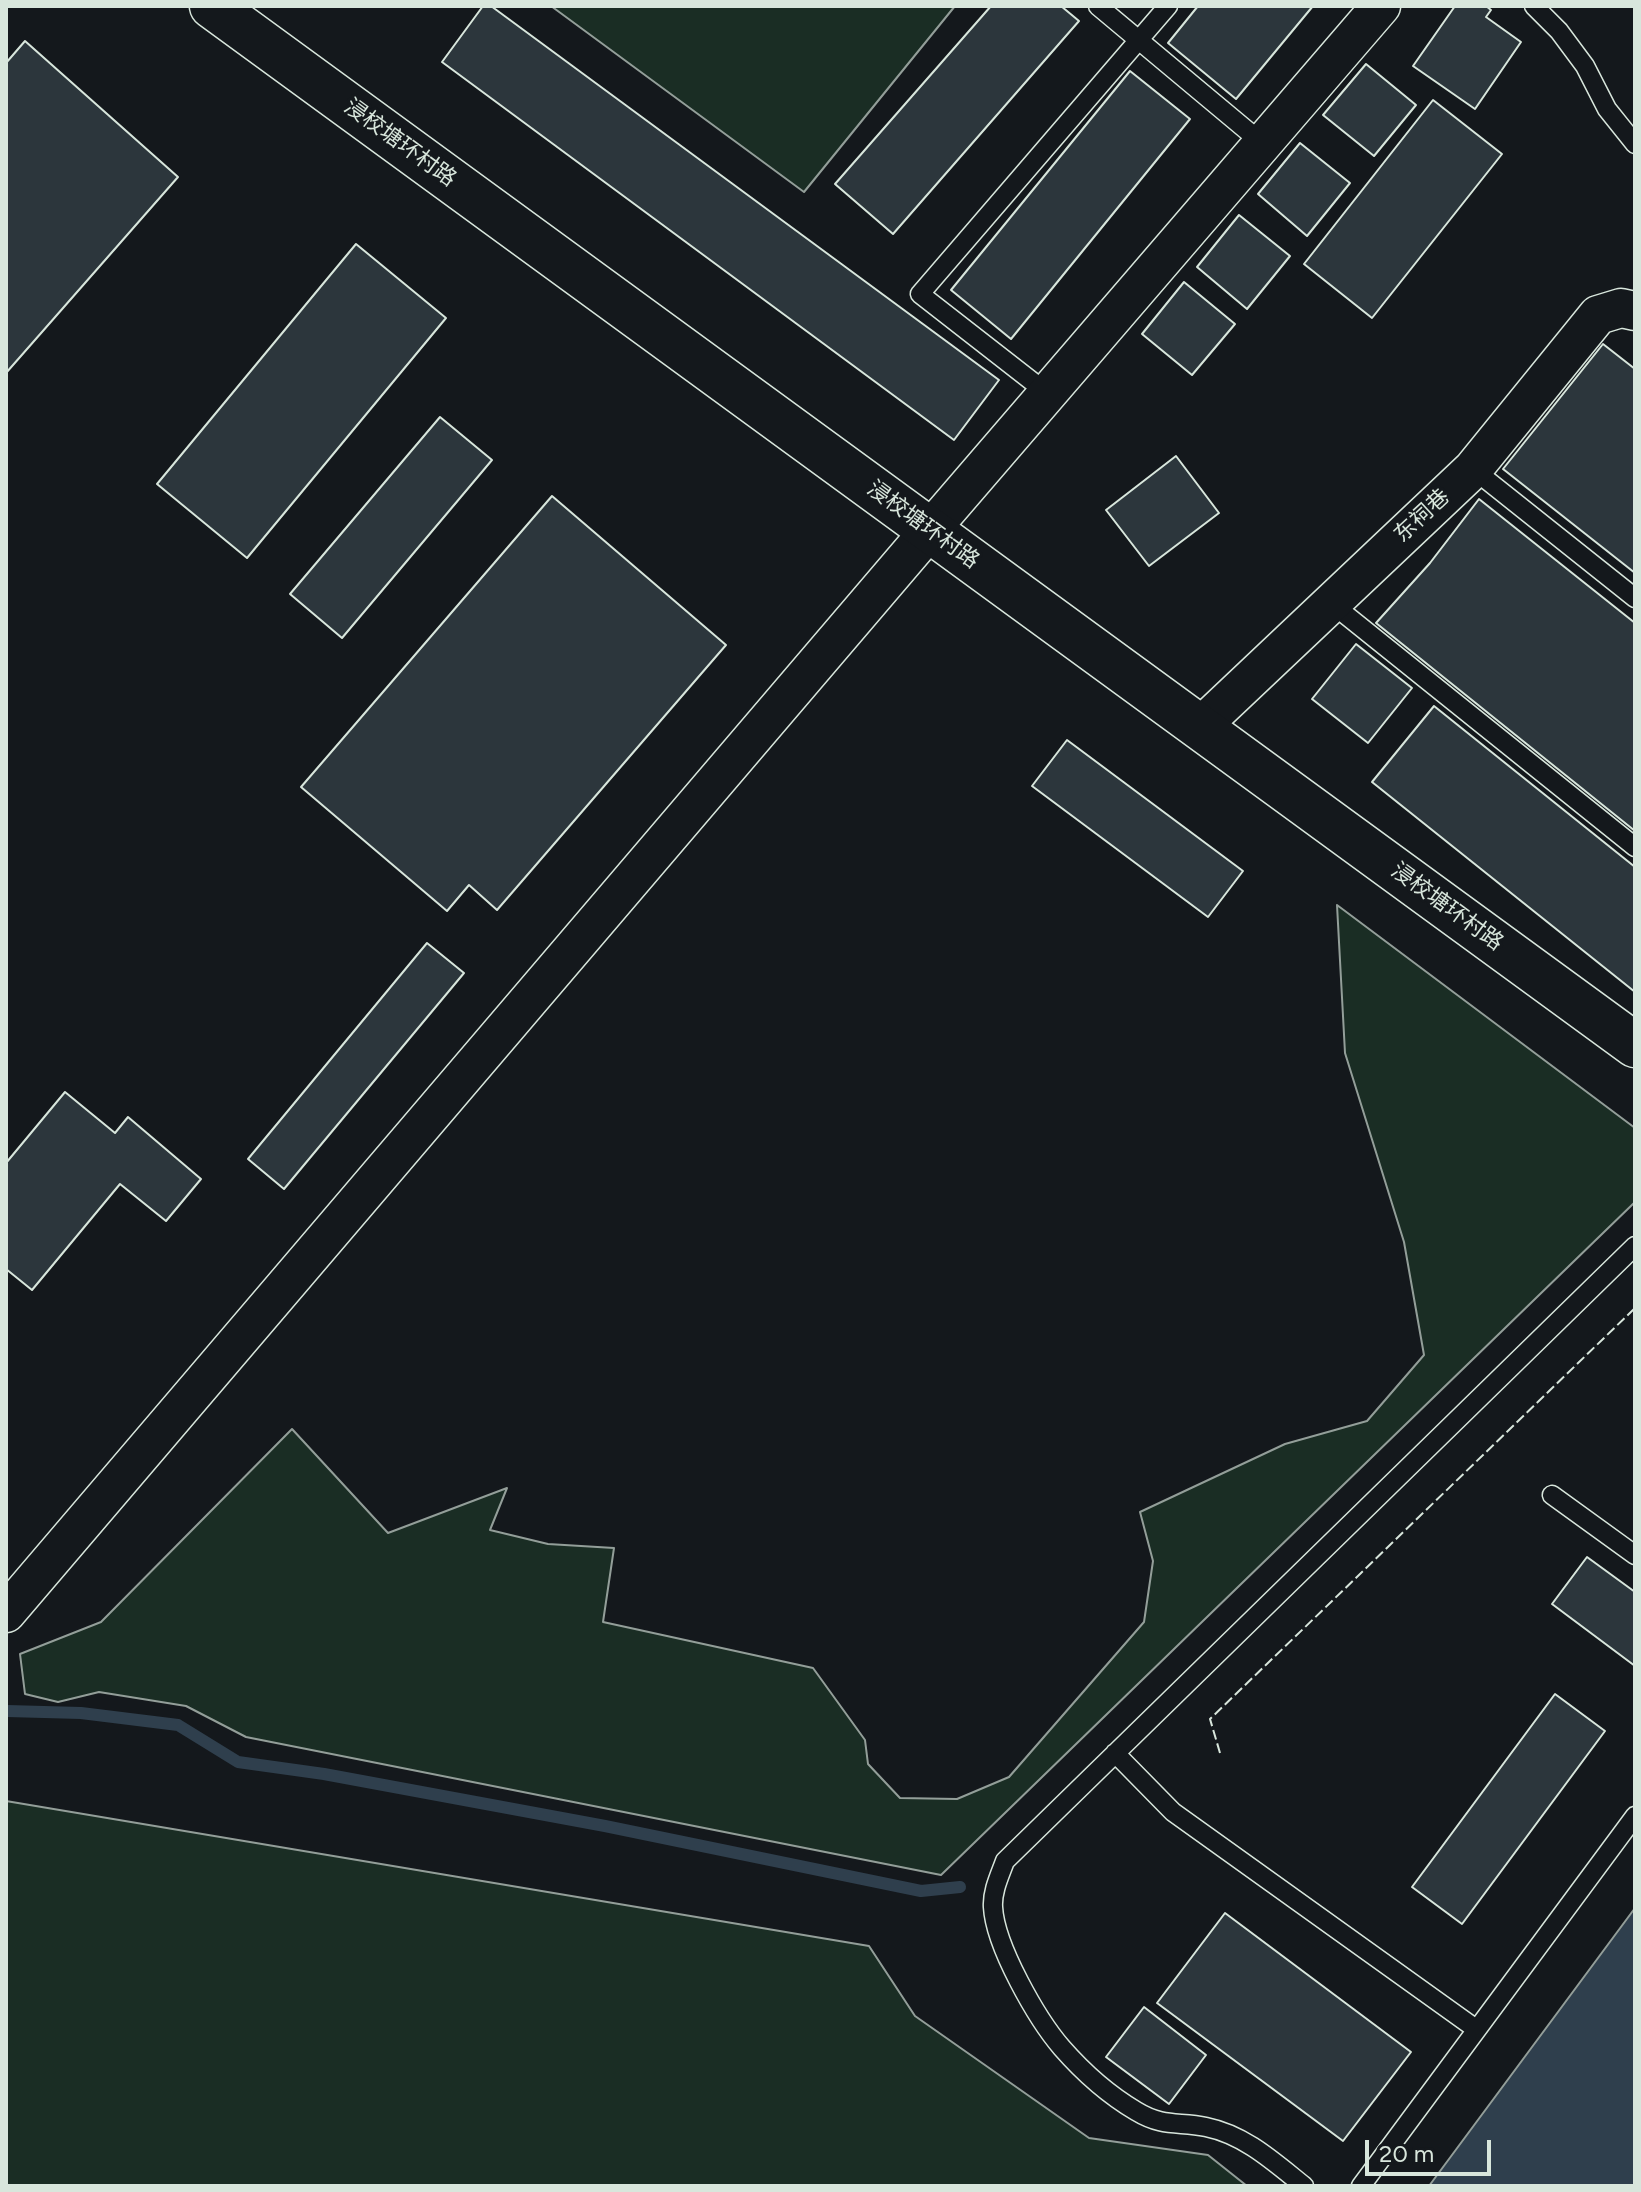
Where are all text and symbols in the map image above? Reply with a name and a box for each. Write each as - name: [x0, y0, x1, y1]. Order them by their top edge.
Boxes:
- street label: 浸校塘环村路: [339, 94, 461, 192]
- street label: 浸校塘环村路: [862, 476, 984, 574]
- street label: 东祠巷: [1389, 484, 1455, 548]
- street label: 浸校塘环村路: [1386, 858, 1508, 956]
- scale bar: [1369, 2124, 1495, 2174]
- text: 20 m: [1379, 2139, 1434, 2168]

